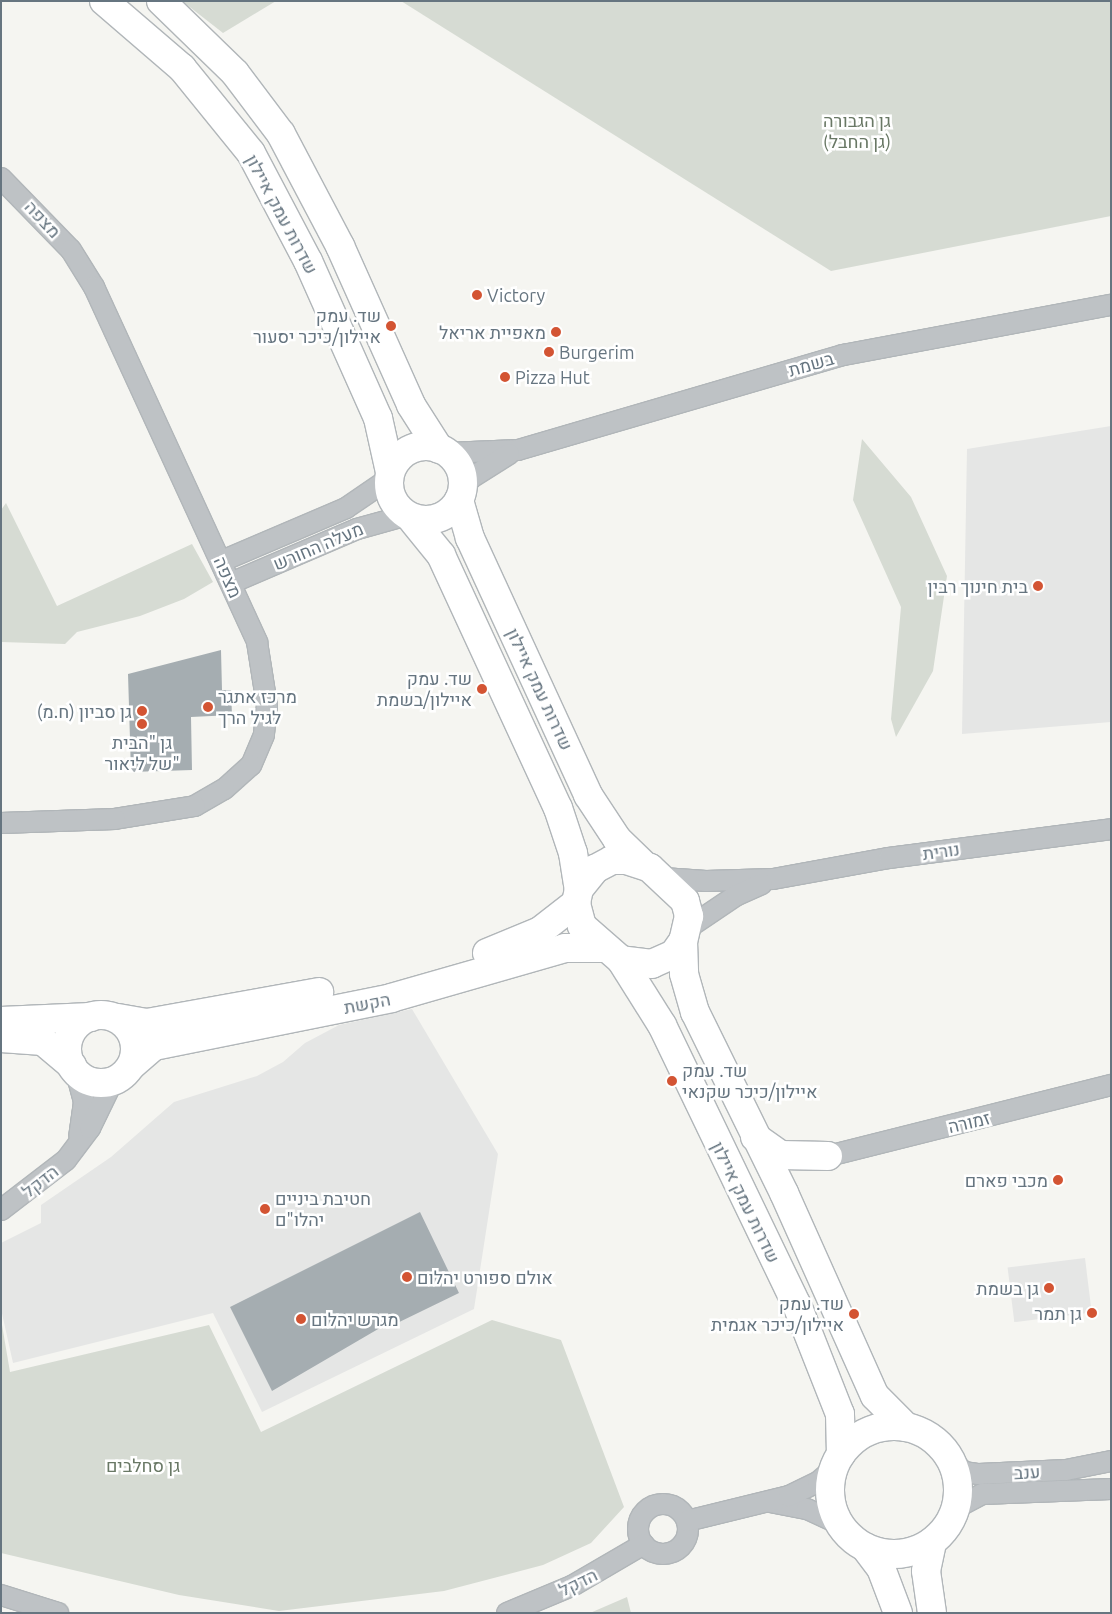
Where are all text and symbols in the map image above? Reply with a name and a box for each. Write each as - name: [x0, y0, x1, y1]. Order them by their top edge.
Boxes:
- park label: גן הגבורה (גן החבל): [823, 110, 891, 152]
- street label: שדרות עמק איילון: [241, 150, 323, 278]
- street label: מצפה: [20, 196, 66, 242]
- place label: Victory: [487, 284, 545, 306]
- marker: Victory: [471, 289, 483, 301]
- place label: שד. עמק איילון/כיכר יסעור: [253, 305, 381, 348]
- marker: שד. עמק איילון/כיכר יסעור: [385, 320, 397, 332]
- place label: מאפיית אריאל: [439, 321, 546, 343]
- marker: מאפיית אריאל: [550, 326, 562, 338]
- place label: Burgerim: [559, 341, 635, 363]
- marker: Burgerim: [543, 346, 555, 358]
- street label: בשמת: [786, 347, 836, 381]
- place label: Pizza Hut: [515, 366, 590, 388]
- marker: Pizza Hut: [499, 371, 511, 383]
- street label: מעלה החורש: [270, 517, 366, 575]
- street label: מצפה: [209, 553, 247, 601]
- place label: בית חינוך רבין: [928, 575, 1028, 597]
- marker: בית חינוך רבין: [1032, 580, 1044, 592]
- street label: שדרות עמק איילון: [502, 624, 578, 754]
- place label: שד. עמק איילון/בשמת: [377, 668, 472, 711]
- marker: שד. עמק איילון/בשמת: [476, 683, 488, 695]
- place label: מרכז אתגר לגיל הרך: [218, 686, 297, 729]
- place label: גן סביון (ח.מ): [37, 700, 132, 722]
- marker: מרכז אתגר לגיל הרך: [202, 701, 214, 713]
- marker: גן סביון (ח.מ): [136, 705, 148, 717]
- marker: גן "הבית של ליאור": [136, 718, 148, 730]
- place label: גן "הבית של ליאור": [104, 732, 180, 774]
- street label: נורית: [921, 838, 961, 864]
- street label: הקשת: [342, 988, 392, 1018]
- place label: שד. עמק איילון/כיכר שקנאי: [682, 1060, 817, 1102]
- marker: שד. עמק איילון/כיכר שקנאי: [666, 1075, 678, 1087]
- street label: זמורה: [946, 1107, 992, 1137]
- street label: שדרות עמק איילון: [707, 1138, 785, 1266]
- street label: הדקל: [17, 1160, 63, 1202]
- place label: מכבי פארם: [965, 1169, 1048, 1191]
- marker: מכבי פארם: [1052, 1174, 1064, 1186]
- place label: חטיבת ביניים יהלו"ם: [275, 1188, 371, 1230]
- marker: חטיבת ביניים יהלו"ם: [259, 1203, 271, 1215]
- place label: אולם ספורט יהלום: [417, 1266, 553, 1288]
- marker: אולם ספורט יהלום: [401, 1271, 413, 1283]
- place label: גן בשמת: [976, 1277, 1039, 1299]
- marker: גן בשמת: [1043, 1282, 1055, 1294]
- place label: שד. עמק איילון/כיכר אגמית: [711, 1293, 844, 1336]
- place label: גן תמר: [1034, 1302, 1082, 1324]
- marker: גן תמר: [1086, 1307, 1098, 1319]
- place label: מגרש יהלום: [311, 1308, 399, 1330]
- marker: שד. עמק איילון/כיכר אגמית: [848, 1308, 860, 1320]
- marker: מגרש יהלום: [295, 1313, 307, 1325]
- park label: גן סחלבים: [106, 1454, 180, 1476]
- street label: ענב: [1013, 1461, 1041, 1483]
- street label: הדקל: [555, 1563, 601, 1601]

